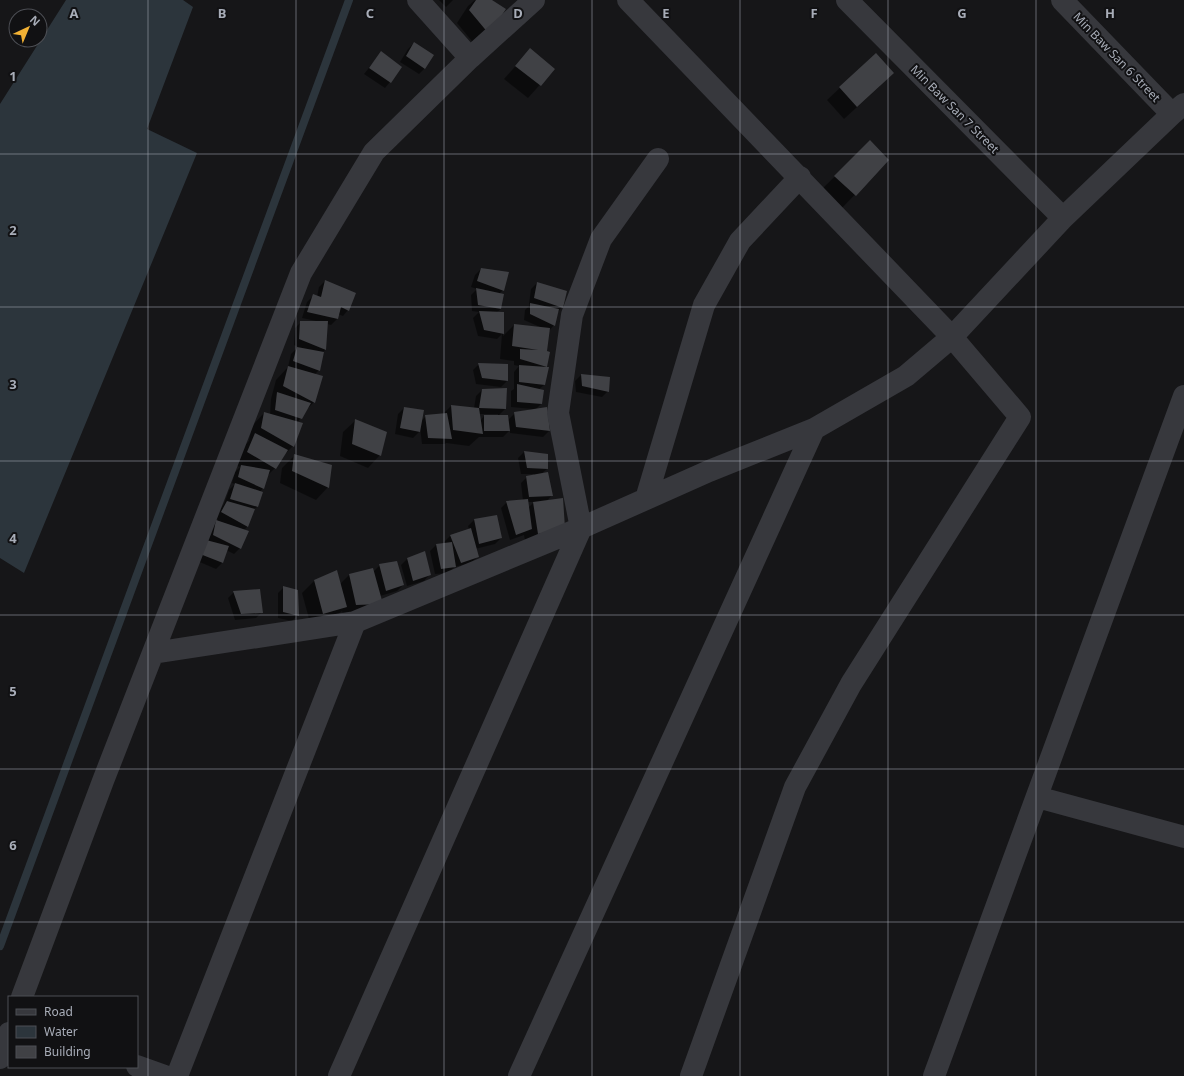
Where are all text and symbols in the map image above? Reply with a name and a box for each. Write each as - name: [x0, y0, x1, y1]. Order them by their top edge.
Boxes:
- text: A: [70, 4, 79, 22]
- text: B: [218, 4, 226, 22]
- text: C: [366, 4, 374, 22]
- text: D: [513, 4, 523, 22]
- text: E: [662, 4, 670, 22]
- text: F: [810, 4, 818, 22]
- text: G: [957, 4, 967, 22]
- text: H: [1105, 4, 1115, 22]
- north arrow: [8, 8, 48, 48]
- street label: Min Baw San 6 Street: [1070, 8, 1165, 106]
- text: N: [27, 12, 44, 29]
- street label: Min Baw San 7 Street: [907, 61, 1004, 158]
- text: 1: [9, 67, 17, 85]
- text: 2: [9, 221, 17, 239]
- text: 3: [9, 375, 17, 393]
- text: 4: [9, 529, 17, 547]
- text: 5: [9, 682, 17, 700]
- text: 6: [9, 836, 17, 854]
- legend: [8, 996, 138, 1068]
- text: Road: [44, 1003, 73, 1020]
- text: Water: [44, 1023, 78, 1040]
- text: Building: [44, 1043, 91, 1060]

